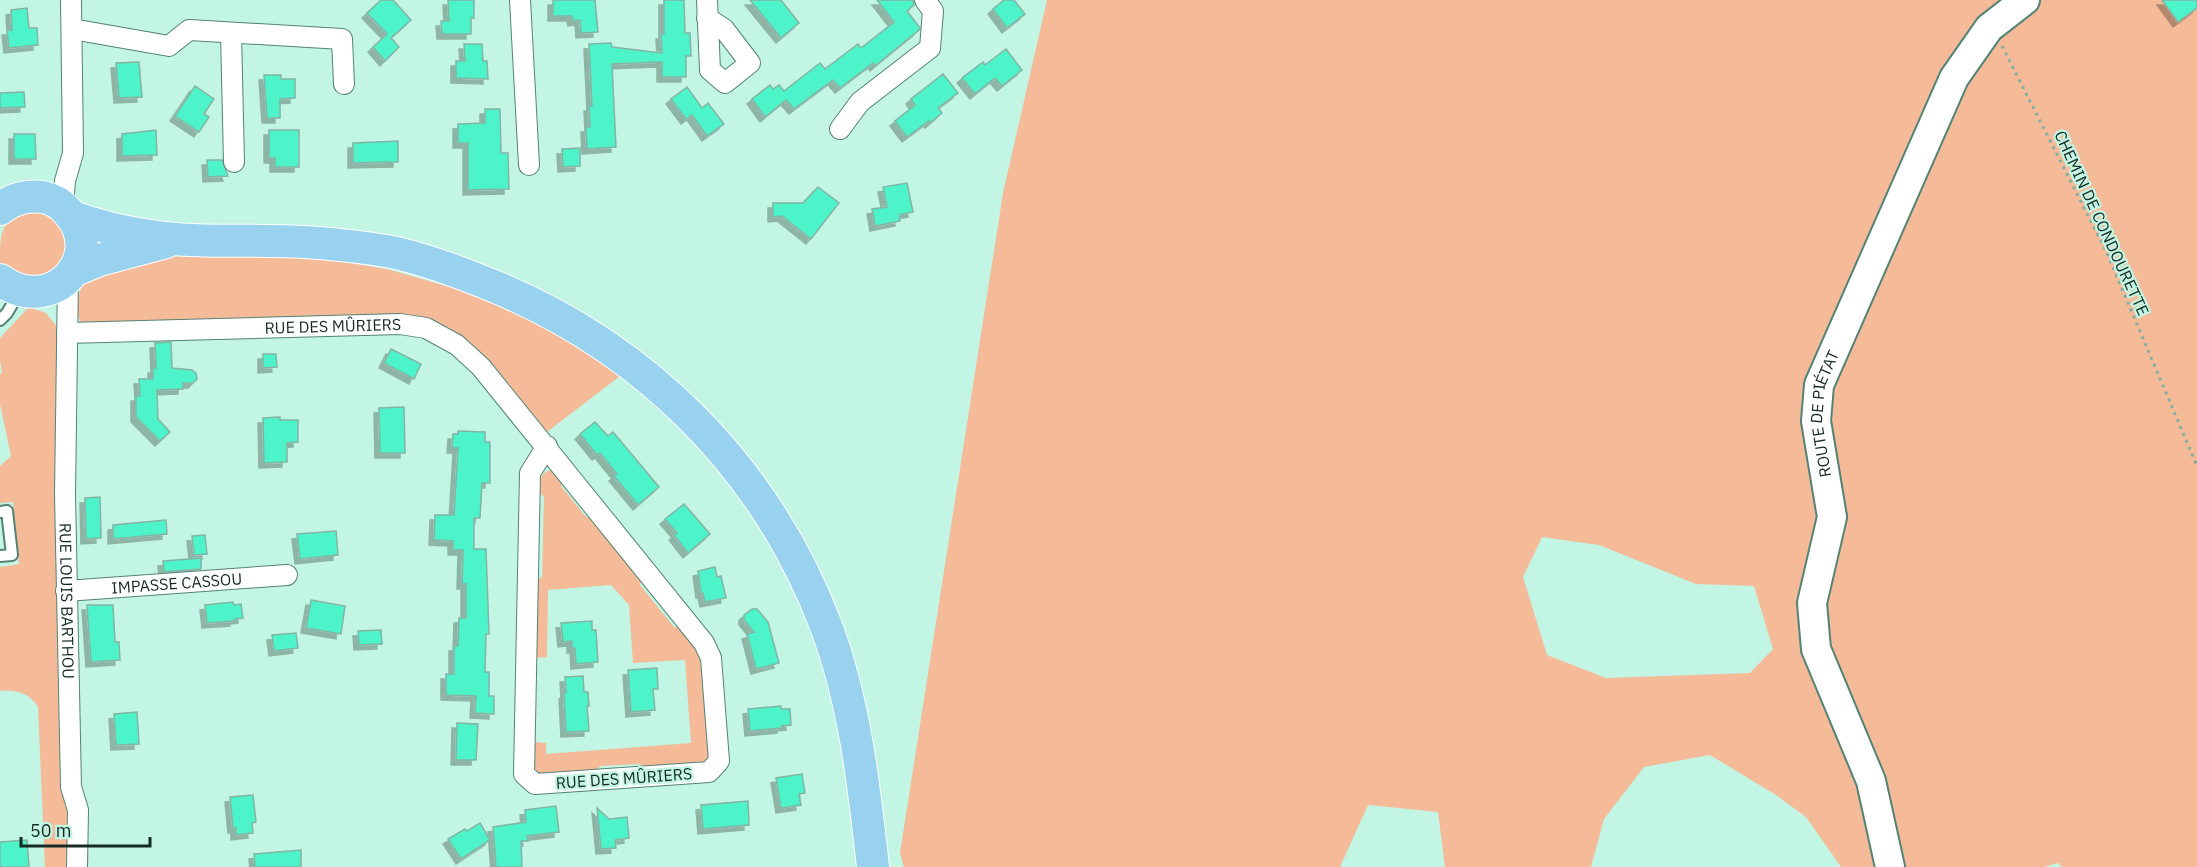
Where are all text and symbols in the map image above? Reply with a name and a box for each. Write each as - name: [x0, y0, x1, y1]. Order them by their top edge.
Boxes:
- street label: CHEMIN DE CONDOURETTE: [2050, 127, 2154, 319]
- street label: RUE DES MÛRIERS: [264, 314, 401, 338]
- street label: ROUTE DE PIÉTAT: [1806, 347, 1843, 479]
- street label: RUE LOUIS BARTHOU: [56, 523, 79, 679]
- street label: IMPASSE CASSOU: [111, 568, 243, 598]
- street label: RUE DES MÛRIERS: [555, 763, 693, 793]
- scale bar: [21, 810, 150, 848]
- text: 50 m: [30, 819, 72, 842]

